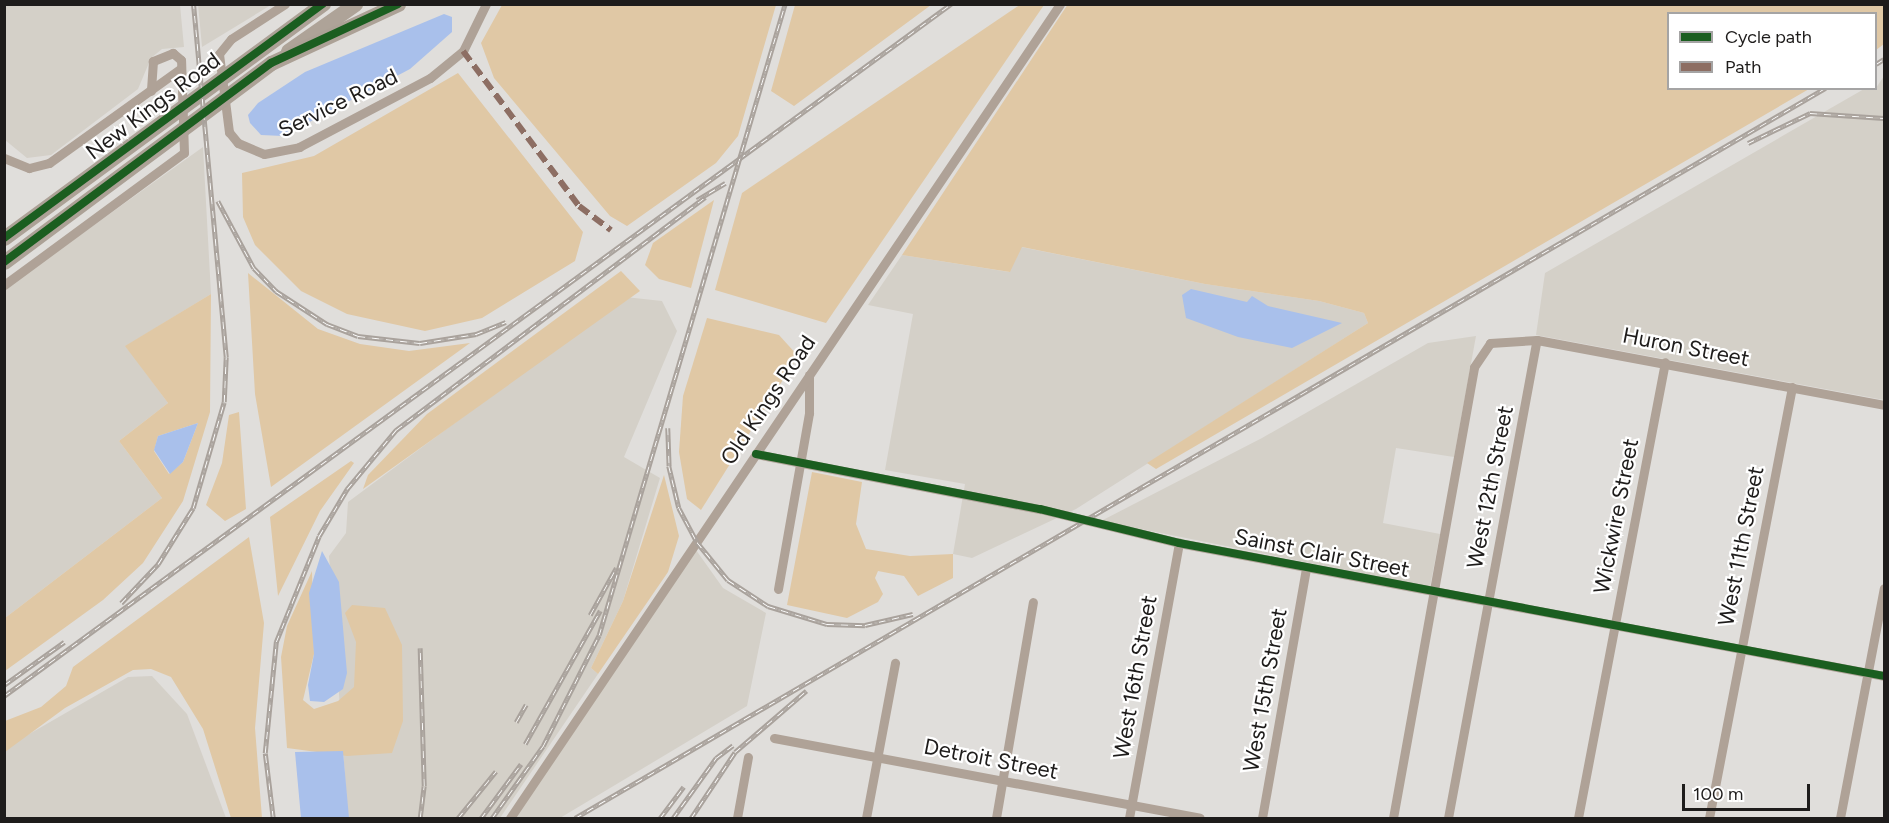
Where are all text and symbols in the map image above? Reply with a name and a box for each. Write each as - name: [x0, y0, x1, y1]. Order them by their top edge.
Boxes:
- legend: [1667, 12, 1877, 90]
- text: Cycle path: [1725, 26, 1812, 48]
- street label: New Kings Road: [81, 47, 225, 165]
- text: Path: [1725, 56, 1761, 78]
- street label: Service Road: [274, 63, 402, 143]
- street label: Huron Street: [1621, 322, 1751, 372]
- street label: Old Kings Road: [715, 330, 821, 470]
- street label: West 12th Street: [1461, 403, 1519, 571]
- street label: Wickwire Street: [1588, 436, 1644, 596]
- street label: West 11th Street: [1713, 464, 1769, 628]
- street label: Sainst Clair Street: [1232, 523, 1412, 583]
- street label: West 16th Street: [1108, 593, 1162, 761]
- street label: West 15th Street: [1238, 606, 1292, 774]
- street label: Detroit Street: [922, 733, 1060, 785]
- scale bar: [1685, 772, 1812, 810]
- text: 100 m: [1693, 783, 1743, 805]

